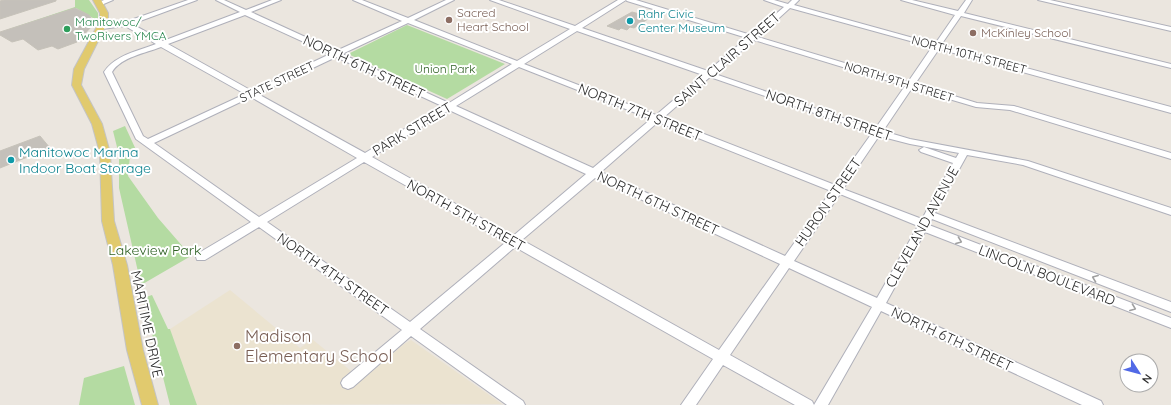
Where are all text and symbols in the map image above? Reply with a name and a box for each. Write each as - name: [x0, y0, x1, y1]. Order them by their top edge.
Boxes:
- place label: Sacred Heart School: [457, 5, 529, 34]
- place label: Rahr Civic Center Museum: [638, 6, 725, 35]
- street label: SAINT CLAIR STREET: [670, 8, 784, 110]
- place label: Manitowoc/ TwoRivers YMCA: [75, 14, 167, 43]
- marker: Sacred Heart School: [444, 15, 454, 25]
- marker: Rahr Civic Center Museum: [625, 16, 635, 26]
- marker: Manitowoc/ TwoRivers YMCA: [62, 24, 72, 34]
- place label: McKinley School: [981, 25, 1071, 40]
- marker: McKinley School: [968, 28, 978, 38]
- street label: NORTH 6TH STREET: [300, 31, 428, 103]
- street label: NORTH 10TH STREET: [910, 32, 1028, 77]
- street label: STATE STREET: [237, 58, 317, 105]
- street label: NORTH 9TH STREET: [843, 58, 956, 105]
- park label: Union Park: [415, 61, 475, 76]
- street label: NORTH 7TH STREET: [575, 79, 705, 145]
- street label: NORTH 8TH STREET: [763, 85, 895, 145]
- street label: PARK STREET: [369, 98, 455, 160]
- place label: Manitowoc Marina Indoor Boat Storage: [19, 143, 151, 177]
- street label: HURON STREET: [791, 154, 865, 250]
- marker: Manitowoc Marina Indoor Boat Storage: [6, 155, 16, 165]
- street label: CLEVELAND AVENUE: [881, 163, 963, 291]
- street label: NORTH 6TH STREET: [594, 167, 722, 239]
- street label: NORTH 5TH STREET: [404, 175, 528, 255]
- street label: NORTH 4TH STREET: [274, 229, 392, 319]
- one-way arrow: [956, 236, 963, 244]
- park label: Lakeview Park: [108, 241, 202, 259]
- street label: LINCOLN BOULEVARD: [976, 241, 1118, 309]
- street label: MARITIME DRIVE: [127, 269, 167, 379]
- one-way arrow: [1092, 274, 1099, 282]
- street label: NORTH 6TH STREET: [888, 303, 1016, 375]
- one-way arrow: [1129, 303, 1136, 311]
- place label: Madison Elementary School: [245, 325, 392, 366]
- marker: Madison Elementary School: [232, 341, 242, 351]
- north arrow: [1119, 353, 1159, 393]
- text: N: [1139, 371, 1155, 386]

